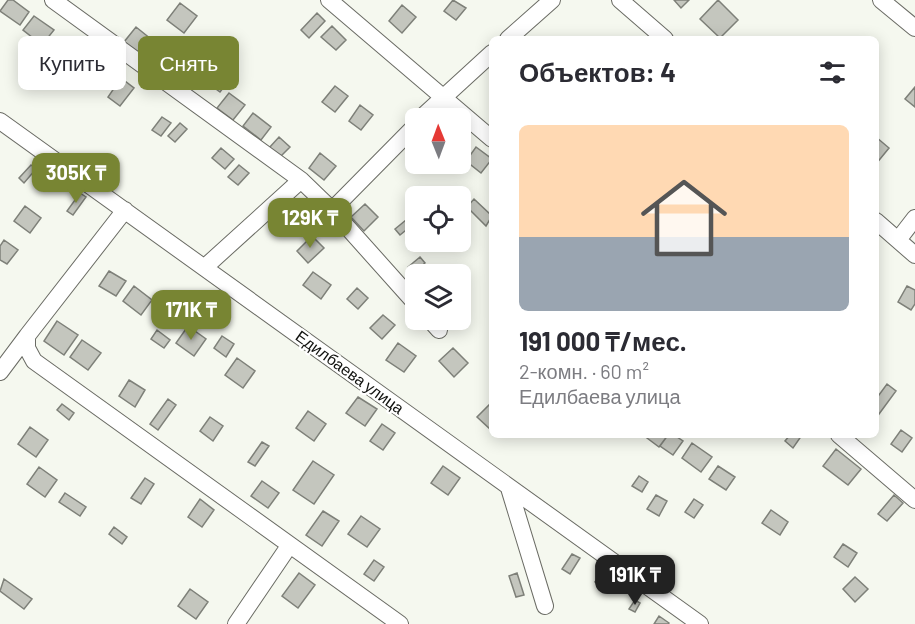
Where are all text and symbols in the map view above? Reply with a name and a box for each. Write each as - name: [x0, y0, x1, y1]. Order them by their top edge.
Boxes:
- chip: Купить: [18, 36, 126, 90]
- chip: Снять: [138, 36, 239, 90]
- text: Объектов: 4: [519, 56, 676, 87]
- icon: filters: [816, 56, 849, 89]
- north arrow: [405, 108, 471, 174]
- map controls: [405, 108, 471, 330]
- pin: 305K ₸: [27, 153, 125, 204]
- text: 305K ₸: [46, 160, 106, 184]
- icon: home: [630, 164, 738, 272]
- button: locate: [405, 186, 471, 252]
- pin: 129K ₸: [261, 198, 359, 249]
- text: 129K ₸: [282, 205, 338, 229]
- button: layers: [405, 264, 471, 330]
- pin: 171K ₸: [142, 290, 240, 341]
- text: 171K ₸: [165, 297, 217, 321]
- text: 191 000 ₸/мес.: [519, 325, 687, 356]
- street label: Едилбаева улица: [292, 326, 408, 417]
- text: 2-комн. · 60 m²: [519, 359, 649, 383]
- text: Едилбаева улица: [519, 384, 681, 408]
- pin: 191K ₸: [586, 555, 684, 606]
- text: 191K ₸: [609, 562, 661, 586]

